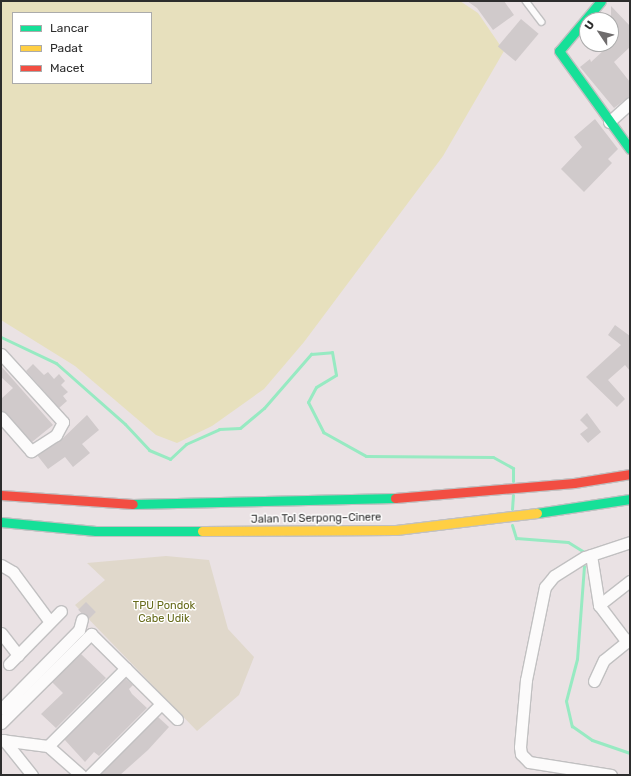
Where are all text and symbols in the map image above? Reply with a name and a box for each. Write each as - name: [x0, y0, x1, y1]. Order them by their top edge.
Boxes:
- legend: [12, 12, 152, 84]
- north arrow: [579, 12, 619, 52]
- text: U: [582, 18, 597, 32]
- text: Lancar: [50, 21, 88, 35]
- text: Padat: [50, 41, 83, 55]
- text: Macet: [50, 61, 84, 75]
- street label: Jalan Tol Serpong–Cinere: [251, 511, 381, 527]
- park label: TPU Pondok Cabe Udik: [133, 600, 195, 626]

